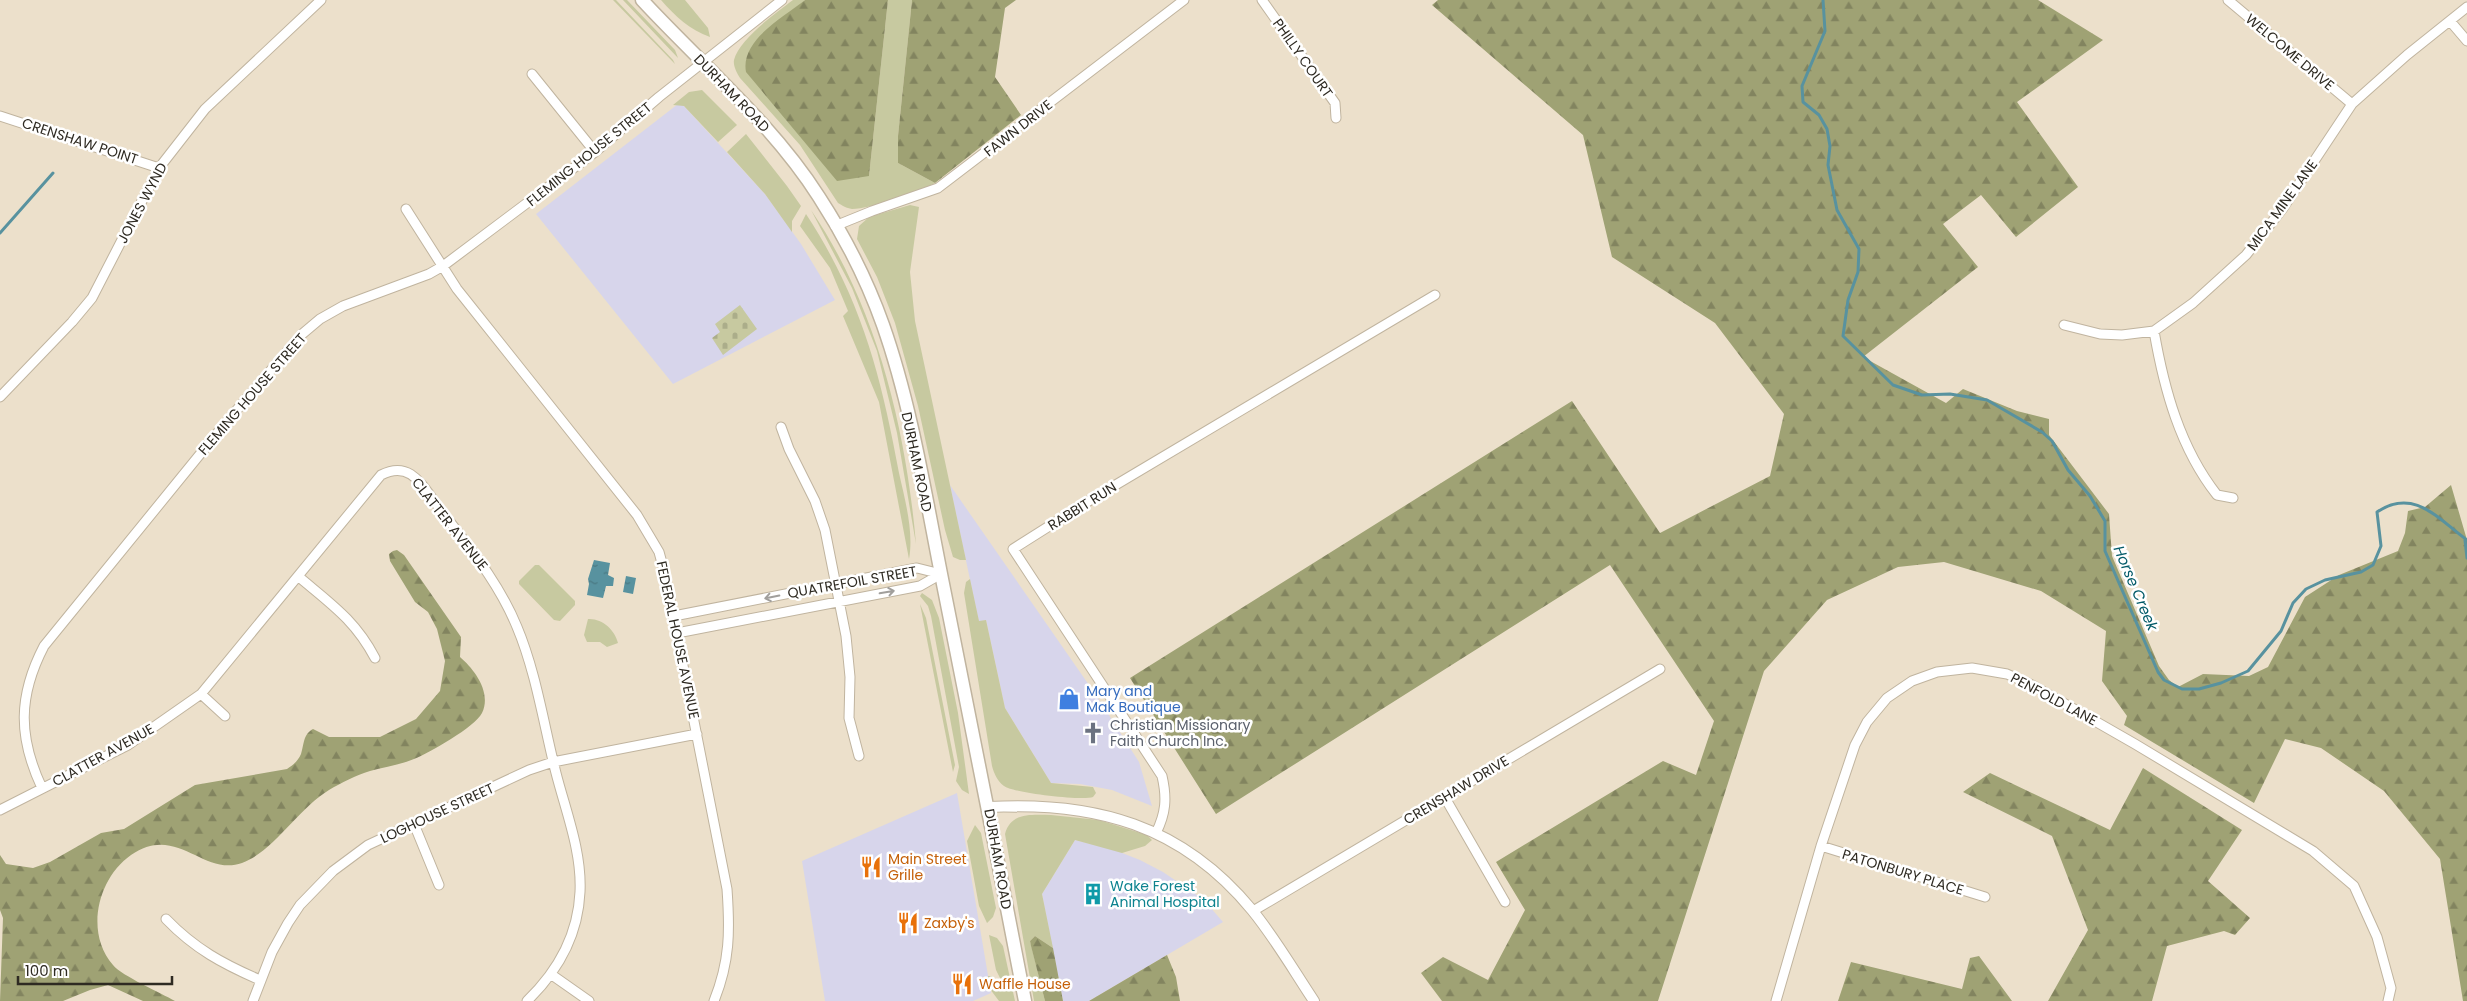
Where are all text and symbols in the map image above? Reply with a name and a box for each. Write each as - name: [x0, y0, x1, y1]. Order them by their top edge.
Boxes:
- street label: WELCOME DRIVE: [2241, 9, 2339, 95]
- street label: PHILLY COURT: [1268, 14, 1338, 102]
- street label: DURHAM ROAD: [690, 49, 775, 137]
- street label: FAWN DRIVE: [979, 95, 1057, 161]
- street label: FLEMING HOUSE STREET: [522, 97, 656, 211]
- street label: CRENSHAW POINT: [19, 113, 141, 169]
- street label: MICA MINE LANE: [2242, 155, 2322, 255]
- street label: JONES WYND: [112, 159, 172, 247]
- street label: FLEMING HOUSE STREET: [193, 328, 311, 459]
- street label: DURHAM ROAD: [897, 410, 937, 514]
- street label: CLATTER AVENUE: [407, 473, 493, 575]
- street label: RABBIT RUN: [1044, 477, 1120, 535]
- water label: Horse Creek: [2109, 542, 2164, 635]
- street label: FEDERAL HOUSE AVENUE: [651, 559, 705, 721]
- street label: QUATREFOIL STREET: [786, 561, 919, 603]
- one-way arrow: [879, 586, 895, 596]
- one-way arrow: [765, 593, 781, 603]
- street label: PENFOLD LANE: [2007, 668, 2101, 730]
- place label: Mary and Mak Boutique: [1086, 681, 1181, 717]
- shop icon: Mary and Mak Boutique: [1056, 686, 1082, 712]
- place label: Christian Missionary Faith Church Inc.: [1110, 715, 1251, 751]
- street label: CLATTER AVENUE: [49, 719, 157, 791]
- church icon: Christian Missionary Faith Church Inc.: [1080, 720, 1106, 746]
- street label: CRENSHAW DRIVE: [1400, 751, 1512, 829]
- street label: LOGHOUSE STREET: [377, 778, 498, 848]
- street label: DURHAM ROAD: [979, 807, 1017, 911]
- street label: PATONBURY PLACE: [1840, 844, 1966, 900]
- place label: Main Street Grille: [888, 849, 967, 885]
- restaurant icon: Main Street Grille: [858, 854, 884, 880]
- place label: Wake Forest Animal Hospital: [1110, 876, 1220, 912]
- building icon: Wake Forest Animal Hospital: [1080, 881, 1106, 907]
- restaurant icon: Zaxby's: [895, 910, 921, 936]
- place label: Zaxby's: [924, 913, 975, 933]
- scale bar: [18, 954, 171, 986]
- text: 100 m: [25, 960, 68, 981]
- restaurant icon: Waffle House: [949, 971, 975, 997]
- place label: Waffle House: [979, 974, 1071, 994]

